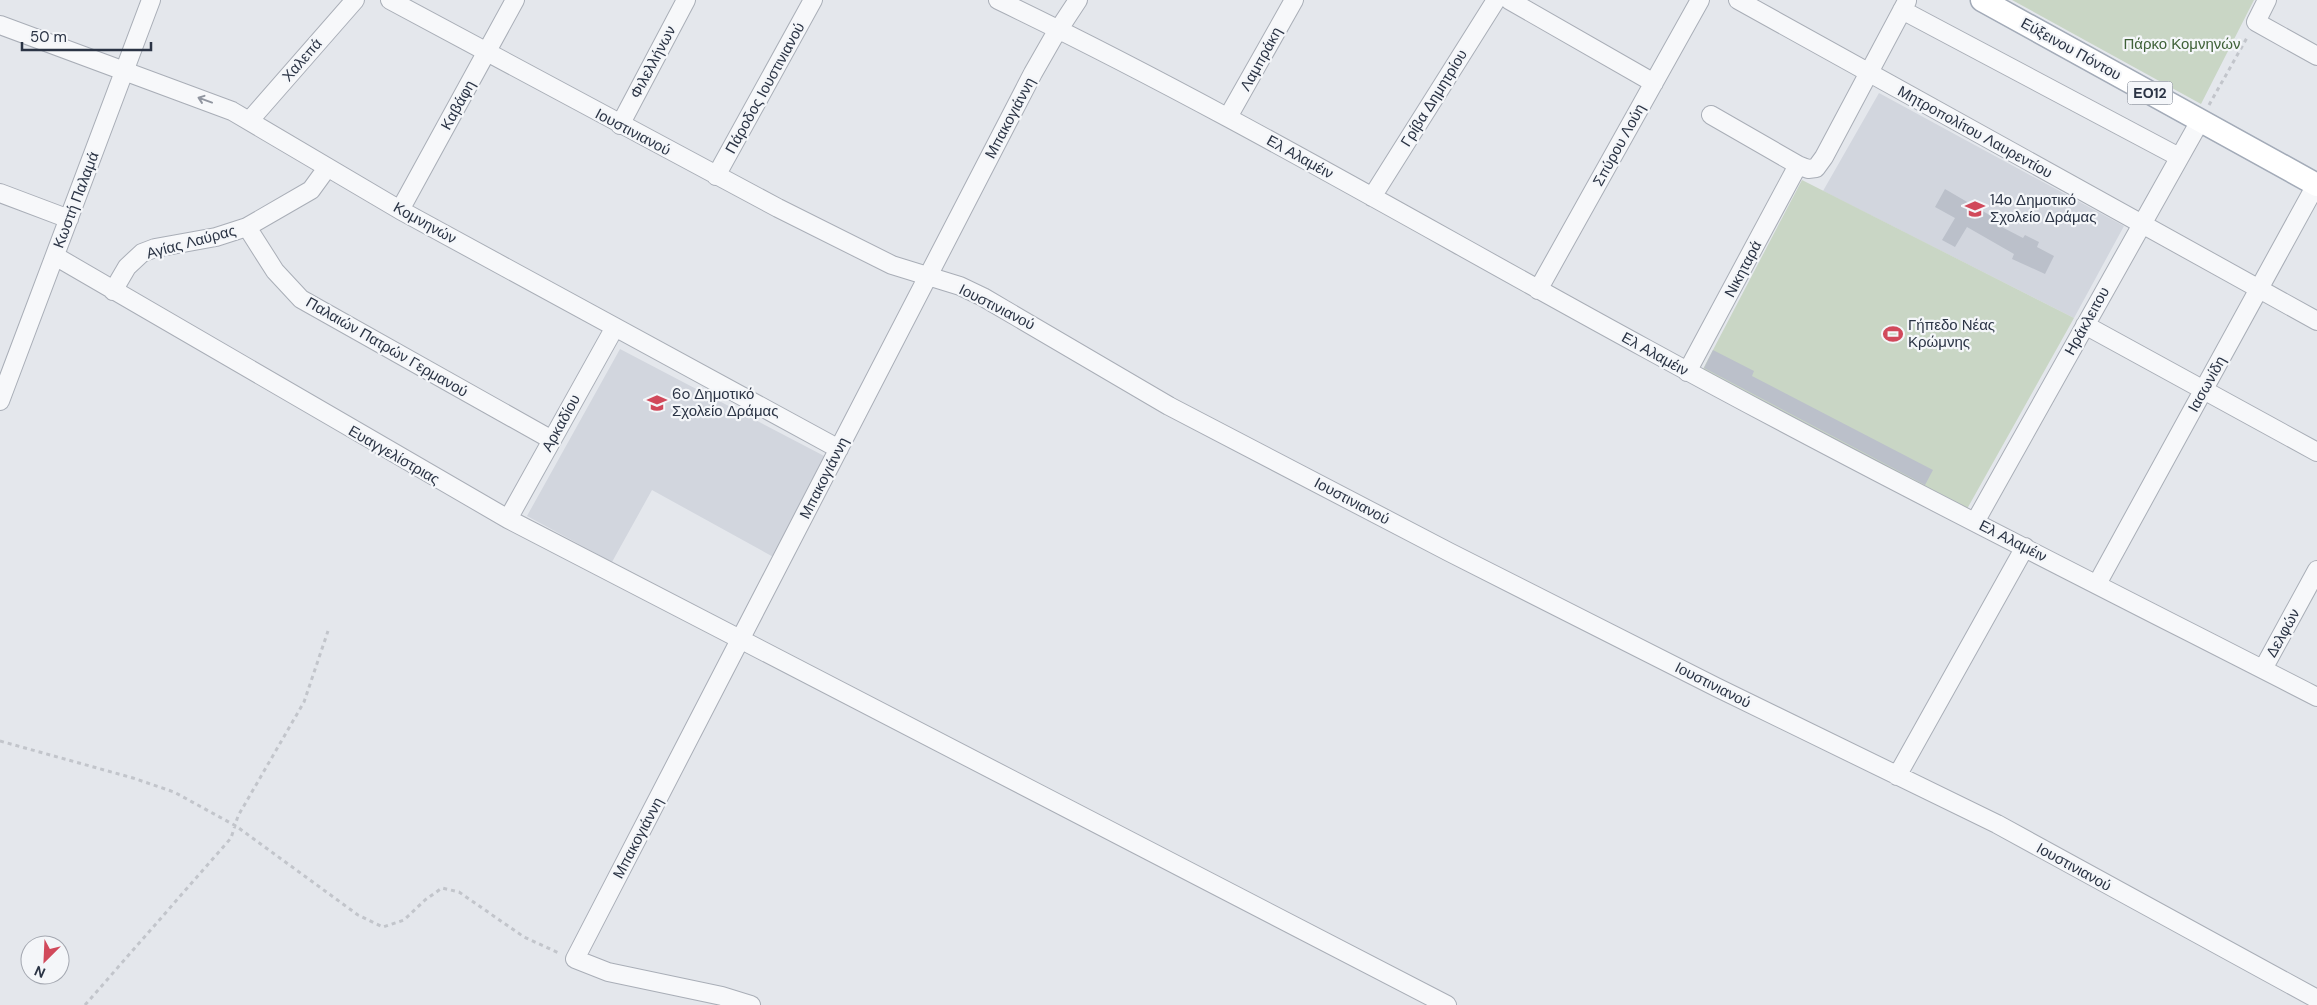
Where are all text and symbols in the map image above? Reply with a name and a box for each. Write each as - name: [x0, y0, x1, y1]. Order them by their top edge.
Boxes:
- street label: Εύξεινου Πόντου: [2017, 13, 2125, 85]
- street label: Πάροδος Ιουστινιανού: [721, 19, 809, 157]
- scale bar: [22, 20, 151, 52]
- street label: Φιλελλήνων: [625, 22, 681, 102]
- street label: Λαμπράκη: [1235, 24, 1287, 94]
- text: 50 m: [30, 27, 67, 47]
- street label: Χαλεπά: [278, 34, 327, 86]
- park label: Πάρκο Κομνηνών: [2123, 34, 2241, 54]
- street label: Γρίβα Δημητρίου: [1396, 46, 1472, 150]
- street label: Μπακογιάννη: [980, 74, 1040, 162]
- street label: Καβάφη: [436, 77, 480, 133]
- street label: Μητροπολίτου Λαυρεντίου: [1894, 81, 2056, 183]
- road number: ΕΟ12: [2128, 82, 2172, 105]
- one-way arrow: [198, 95, 214, 104]
- street label: Σπύρου Λούη: [1588, 100, 1650, 190]
- street label: Ιουστινιανού: [592, 104, 674, 160]
- street label: Ελ Αλαμέιν: [1263, 130, 1337, 184]
- street label: Κωστή Παλαμά: [48, 149, 104, 251]
- place label: 14ο Δημοτικό Σχολείο Δράμας: [1990, 190, 2096, 227]
- street label: Κομνηνών: [390, 197, 460, 249]
- school or university icon: 14ο Δημοτικό Σχολείο Δράμας: [1964, 198, 1986, 220]
- street label: Αγίας Λαύρας: [144, 220, 238, 264]
- street label: Νικηταρά: [1720, 237, 1766, 301]
- street label: Ιουστινιανού: [956, 279, 1038, 335]
- street label: Ηράκλειτου: [2060, 283, 2114, 359]
- street label: Παλαιών Πατρών Γερμανού: [302, 292, 472, 402]
- place label: Γήπεδο Νέας Κρώμνης: [1908, 315, 1995, 352]
- sports icon: Γήπεδο Νέας Κρώμνης: [1882, 323, 1904, 345]
- street label: Ελ Αλαμέιν: [1618, 327, 1692, 381]
- street label: Ιασωνίδη: [2183, 352, 2231, 416]
- place label: 6o Δημοτικό Σχολείο Δράμας: [672, 384, 778, 421]
- street label: Αρκαδίου: [537, 391, 585, 455]
- school or university icon: 6o Δημοτικό Σχολείο Δράμας: [646, 392, 668, 414]
- street label: Ευαγγελίστριας: [345, 421, 443, 489]
- street label: Μπακογιάννη: [795, 434, 853, 522]
- street label: Ιουστινιανού: [1311, 473, 1393, 529]
- street label: Ελ Αλαμέιν: [1976, 515, 2050, 567]
- street label: Δελφών: [2261, 605, 2305, 661]
- street label: Ιουστινιανού: [1672, 657, 1754, 713]
- street label: Μπακογιάννη: [608, 794, 668, 882]
- street label: Ιουστινιανού: [2033, 838, 2115, 896]
- north arrow: [20, 935, 70, 985]
- text: N: [31, 962, 48, 982]

